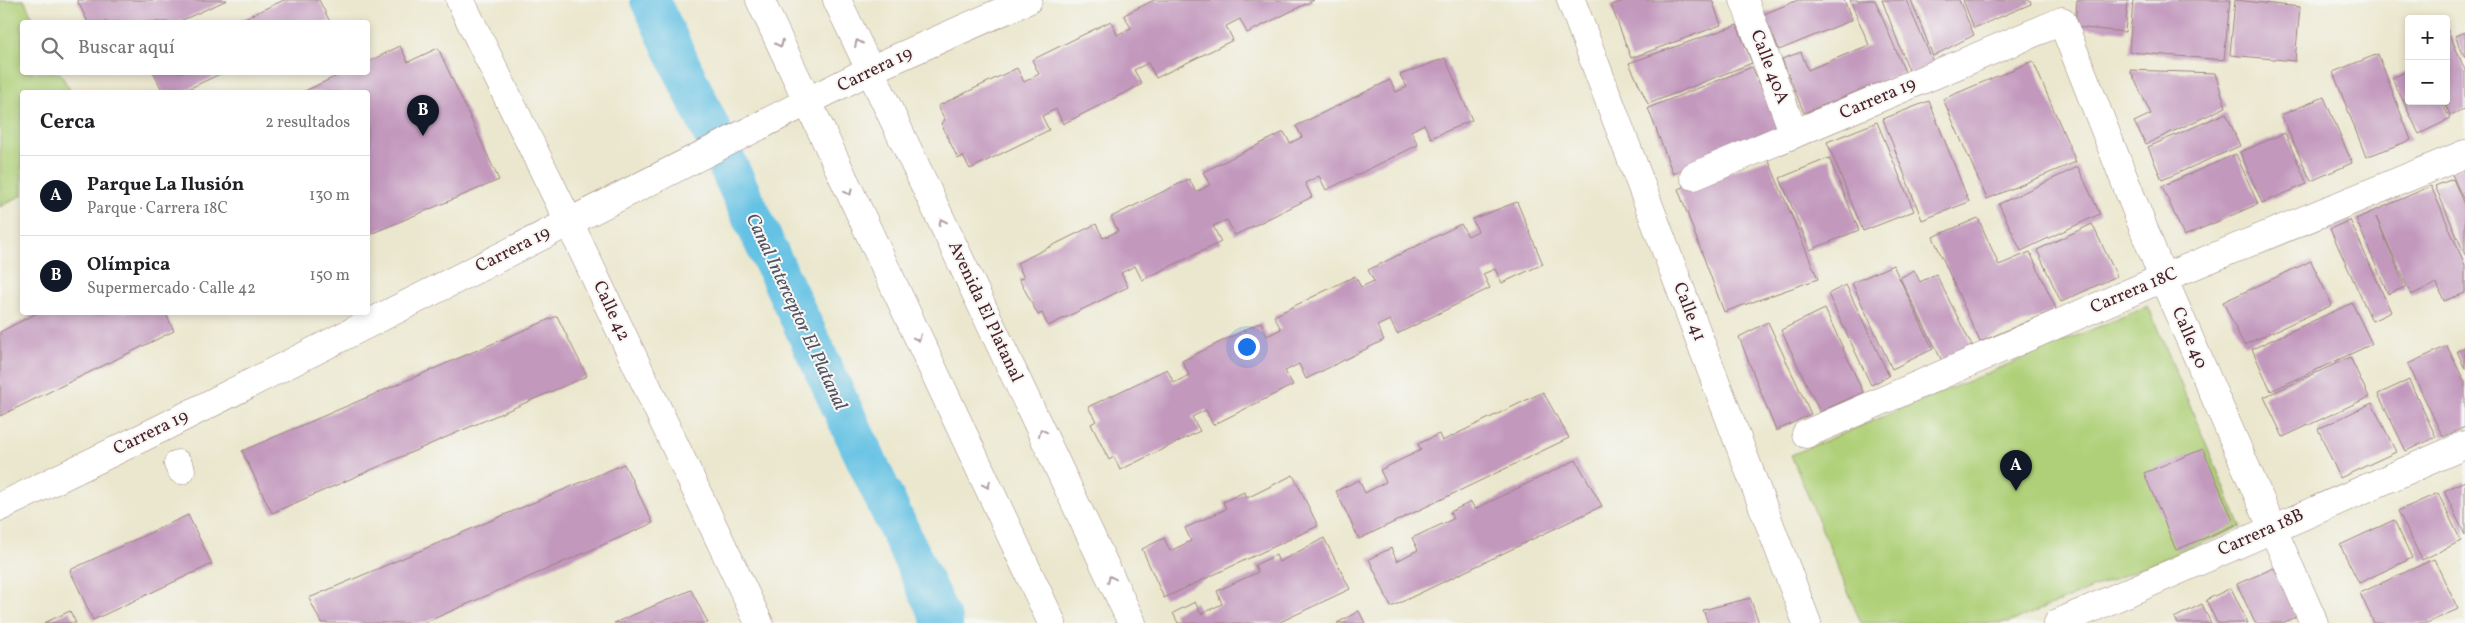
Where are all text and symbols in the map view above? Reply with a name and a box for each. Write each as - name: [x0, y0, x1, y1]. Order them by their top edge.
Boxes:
- map controls: [2405, 15, 2450, 105]
- button: +: [2405, 15, 2450, 60]
- search box: [20, 20, 370, 75]
- street label: Calle 40A: [1743, 26, 1795, 108]
- icon: search: [38, 34, 66, 62]
- text: Buscar aquí: [78, 35, 175, 61]
- one-way arrow: [774, 39, 784, 48]
- one-way arrow: [853, 39, 864, 48]
- street label: Carrera 19: [833, 41, 917, 99]
- button: −: [2405, 60, 2450, 105]
- street label: Carrera 19: [1836, 72, 1920, 126]
- pin: B: [407, 95, 439, 136]
- text: Cerca: [40, 108, 95, 137]
- text: 2 resultados: [265, 112, 350, 134]
- text: Parque La Ilusión: [87, 172, 244, 198]
- text: A: [50, 185, 62, 207]
- text: 130 m: [309, 185, 350, 207]
- one-way arrow: [842, 186, 852, 195]
- text: Parque · Carrera 18C: [87, 198, 228, 220]
- water label: Canal Interceptor El Platanal: [739, 209, 853, 415]
- one-way arrow: [938, 218, 948, 227]
- street label: Carrera 19: [471, 221, 555, 279]
- street label: Avenida El Platanal: [941, 237, 1029, 387]
- text: Olímpica: [87, 252, 170, 278]
- street label: Carrera 18C: [2087, 261, 2181, 321]
- text: B: [51, 265, 61, 287]
- text: 150 m: [309, 265, 350, 287]
- street label: Calle 42: [586, 277, 636, 345]
- text: Supermercado · Calle 42: [87, 278, 256, 300]
- street label: Calle 41: [1666, 279, 1712, 345]
- street label: Calle 40: [2165, 303, 2213, 373]
- one-way arrow: [912, 333, 922, 342]
- your location: [1234, 334, 1260, 360]
- street label: Carrera 19: [109, 404, 193, 462]
- one-way arrow: [1037, 428, 1048, 437]
- pin: A: [2000, 450, 2032, 491]
- one-way arrow: [981, 480, 991, 489]
- street label: Carrera 18B: [2214, 503, 2308, 563]
- one-way arrow: [1107, 575, 1117, 584]

